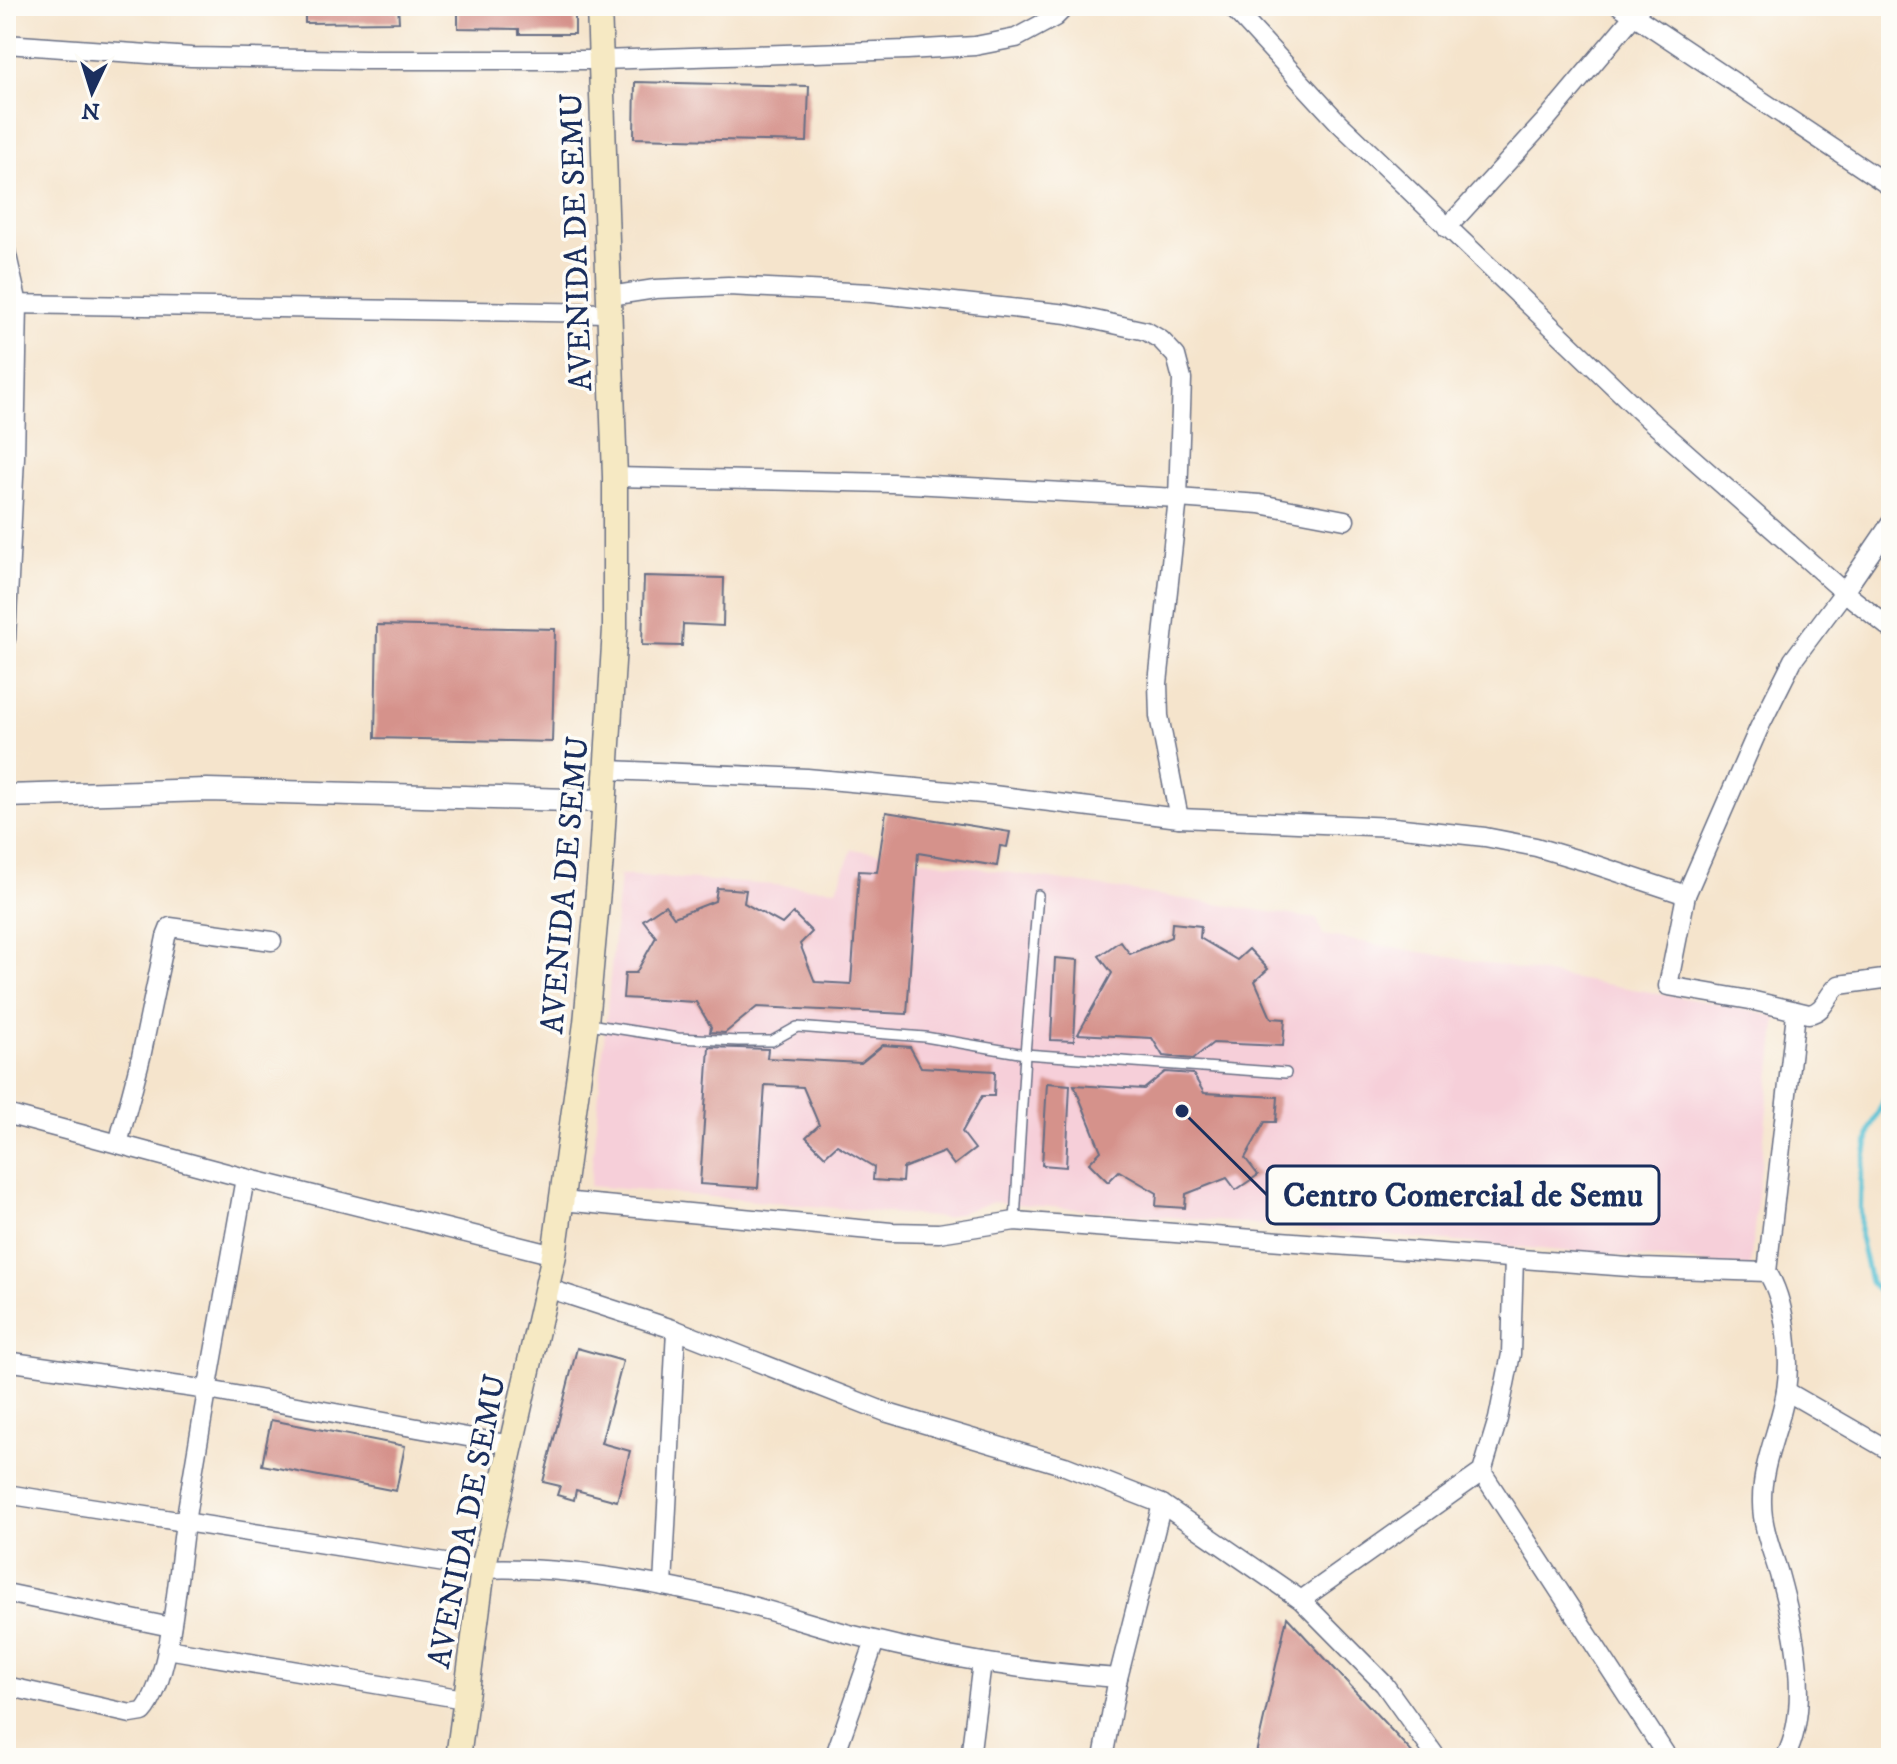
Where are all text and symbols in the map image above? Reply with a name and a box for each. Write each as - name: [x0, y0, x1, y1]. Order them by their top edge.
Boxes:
- north arrow: [52, 52, 132, 132]
- street label: AVENIDA DE SEMU: [552, 92, 602, 392]
- text: N: [81, 96, 101, 125]
- street label: AVENIDA DE SEMU: [533, 735, 599, 1036]
- callout: Centro Comercial de Semu: [1267, 1166, 1659, 1224]
- text: Centro Comercial de Semu: [1283, 1175, 1643, 1217]
- street label: AVENIDA DE SEMU: [420, 1371, 516, 1672]

